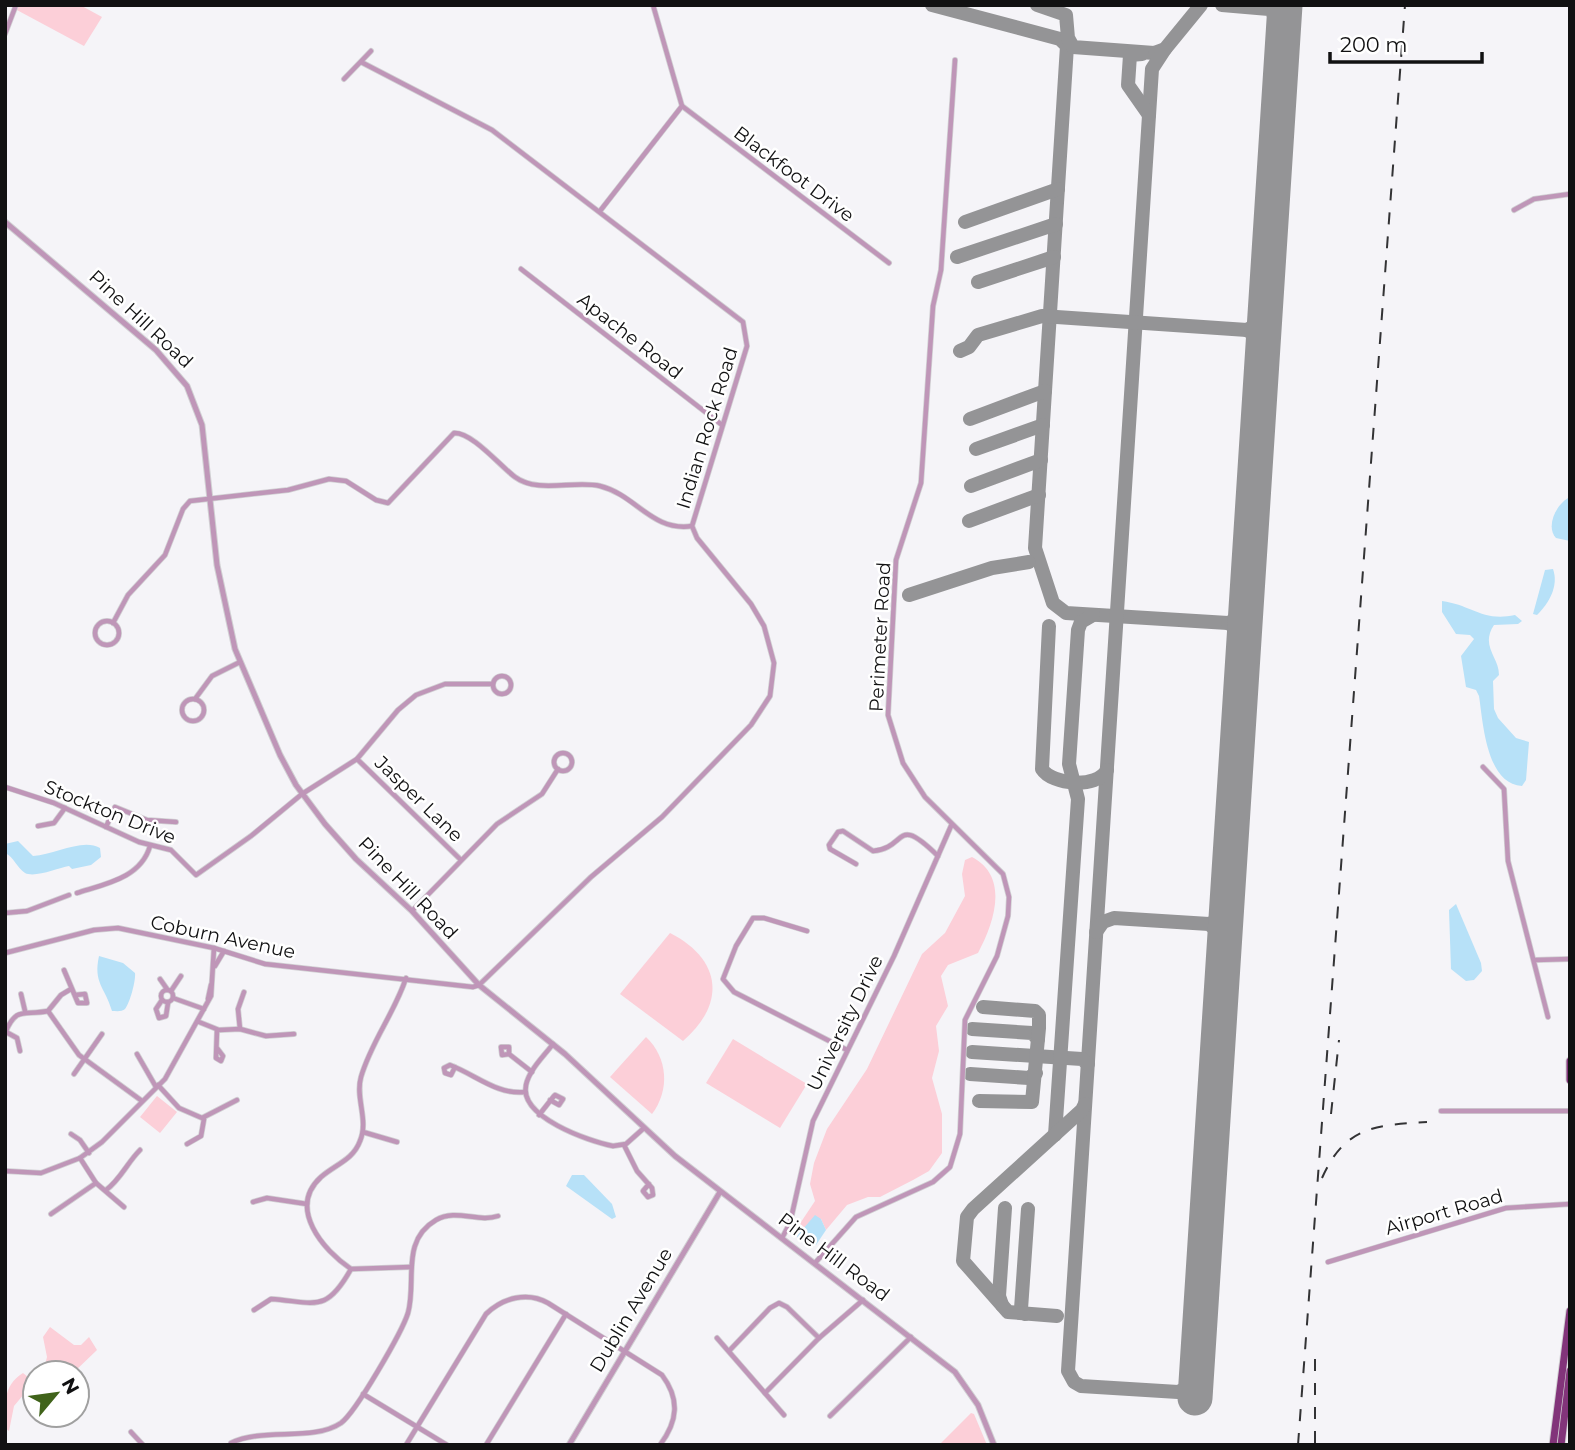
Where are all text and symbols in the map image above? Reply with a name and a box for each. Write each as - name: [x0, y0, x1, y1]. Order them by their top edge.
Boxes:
- scale bar: [1330, 21, 1482, 65]
- text: 200 m: [1340, 32, 1407, 57]
- street label: Blackfoot Drive: [729, 121, 859, 227]
- street label: Pine Hill Road: [84, 265, 198, 373]
- street label: Apache Road: [573, 288, 687, 384]
- street label: Indian Rock Road: [671, 344, 743, 512]
- street label: Perimeter Road: [865, 561, 895, 713]
- street label: Jasper Lane: [369, 751, 468, 847]
- street label: Stockton Drive: [41, 775, 179, 849]
- street label: Pine Hill Road: [353, 832, 463, 944]
- street label: Coburn Avenue: [148, 910, 298, 964]
- street label: University Drive: [802, 951, 888, 1095]
- street label: Airport Road: [1383, 1184, 1505, 1240]
- street label: Pine Hill Road: [774, 1208, 894, 1306]
- street label: Dublin Avenue: [585, 1244, 677, 1376]
- north arrow: [21, 1359, 91, 1429]
- text: N: [57, 1374, 84, 1398]

